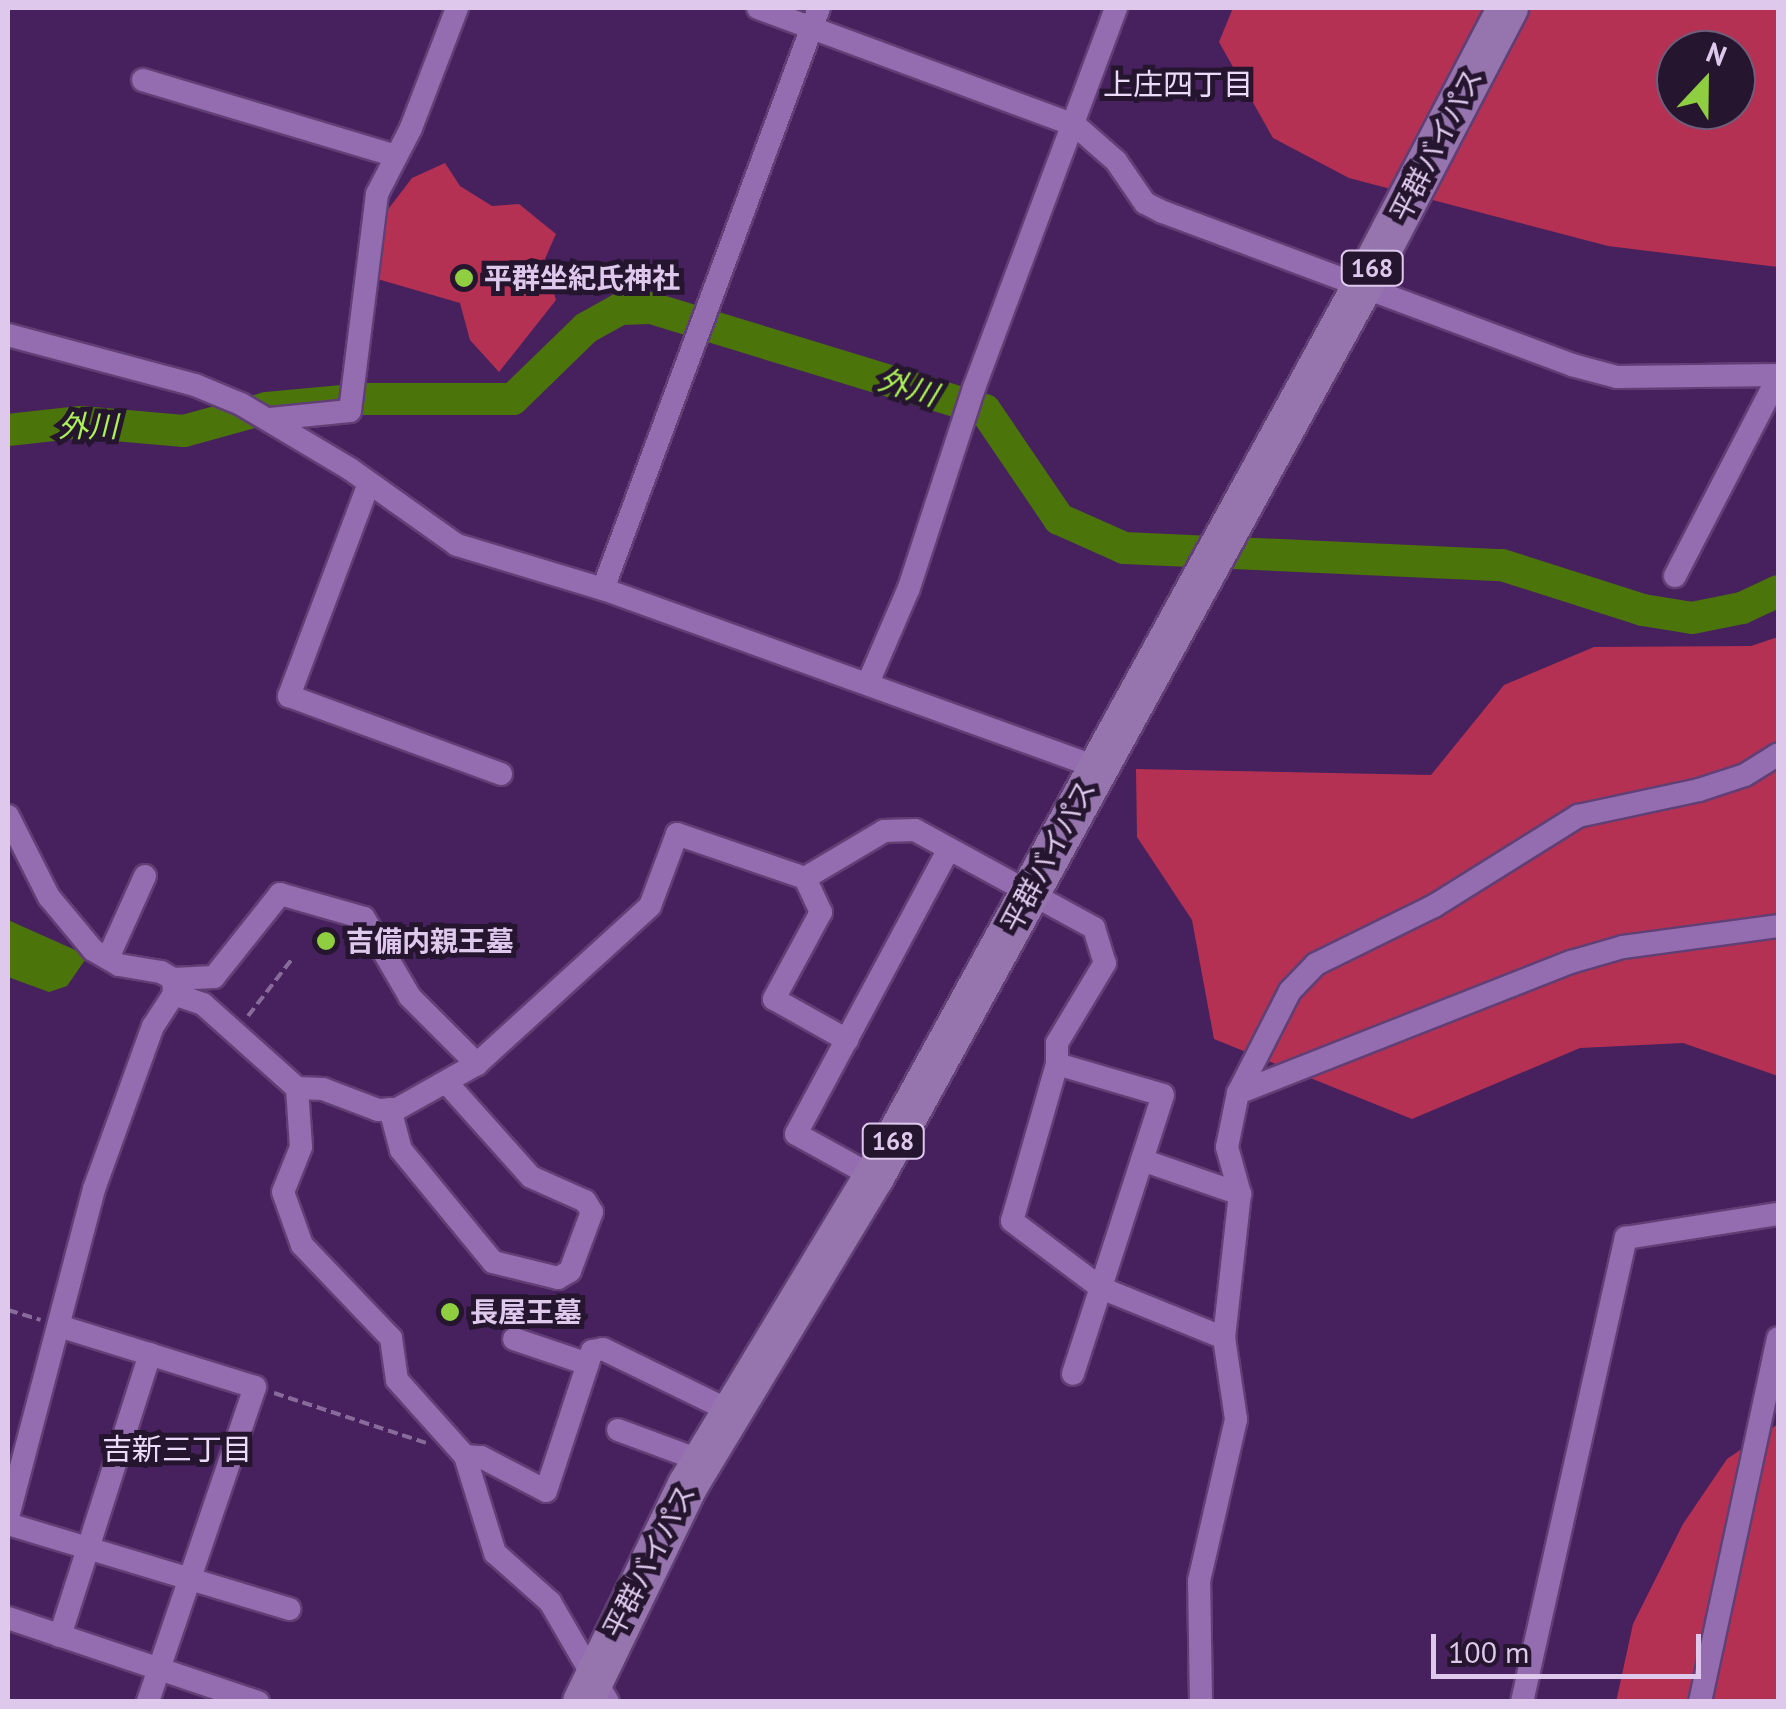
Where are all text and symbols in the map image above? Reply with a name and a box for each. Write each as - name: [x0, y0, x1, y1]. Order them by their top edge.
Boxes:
- north arrow: [1656, 30, 1756, 130]
- text: N: [1701, 33, 1732, 74]
- street label: 平群バイパス: [1383, 63, 1489, 227]
- district label: 上庄四丁目: [1103, 66, 1253, 102]
- road number: 168: [1340, 248, 1404, 288]
- place label: 平群坐紀氏神社: [484, 261, 680, 295]
- marker: 平群坐紀氏神社: [453, 267, 475, 289]
- water label: 外川: [874, 361, 942, 413]
- water label: 外川: [58, 408, 118, 444]
- street label: 平群バイパス: [994, 774, 1102, 938]
- place label: 吉備内親王墓: [346, 924, 514, 958]
- marker: 吉備内親王墓: [315, 930, 337, 952]
- road number: 168: [860, 1121, 926, 1161]
- place label: 長屋王墓: [470, 1295, 582, 1329]
- marker: 長屋王墓: [439, 1301, 461, 1323]
- district label: 吉新三丁目: [102, 1431, 252, 1467]
- street label: 平群バイパス: [596, 1479, 702, 1643]
- scale bar: [1436, 1614, 1706, 1676]
- text: 100 m: [1448, 1632, 1529, 1671]

